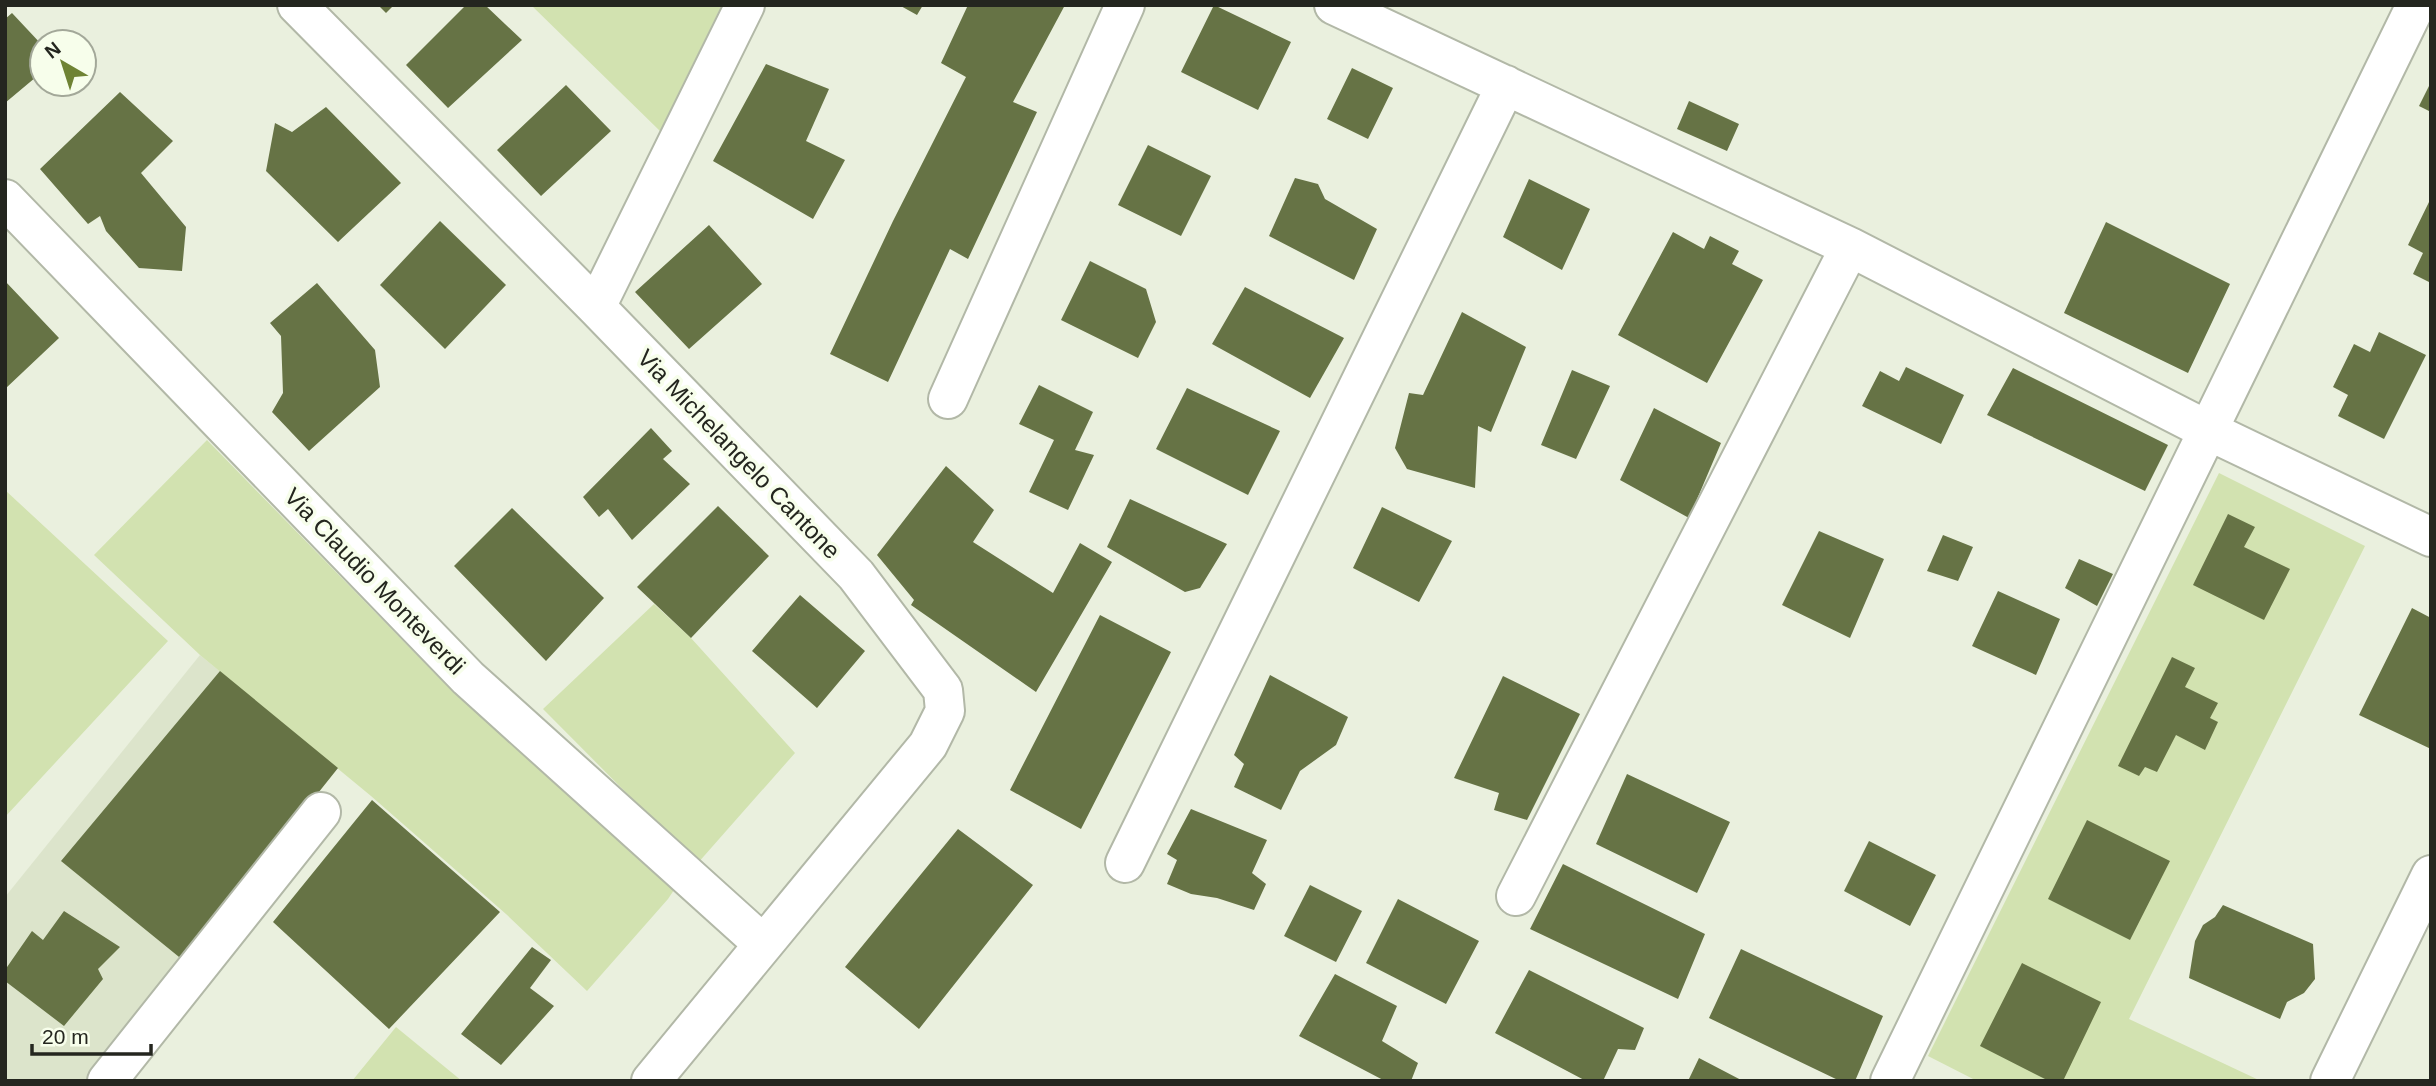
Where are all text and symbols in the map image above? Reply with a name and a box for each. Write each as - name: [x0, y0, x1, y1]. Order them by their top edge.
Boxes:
- north arrow: [28, 28, 98, 98]
- text: N: [41, 38, 65, 63]
- street label: Via Michelangelo Cantone: [632, 344, 846, 564]
- street label: Via Claudio Monteverdi: [279, 483, 471, 679]
- scale bar: [32, 1012, 150, 1056]
- text: 20 m: [42, 1025, 89, 1048]

